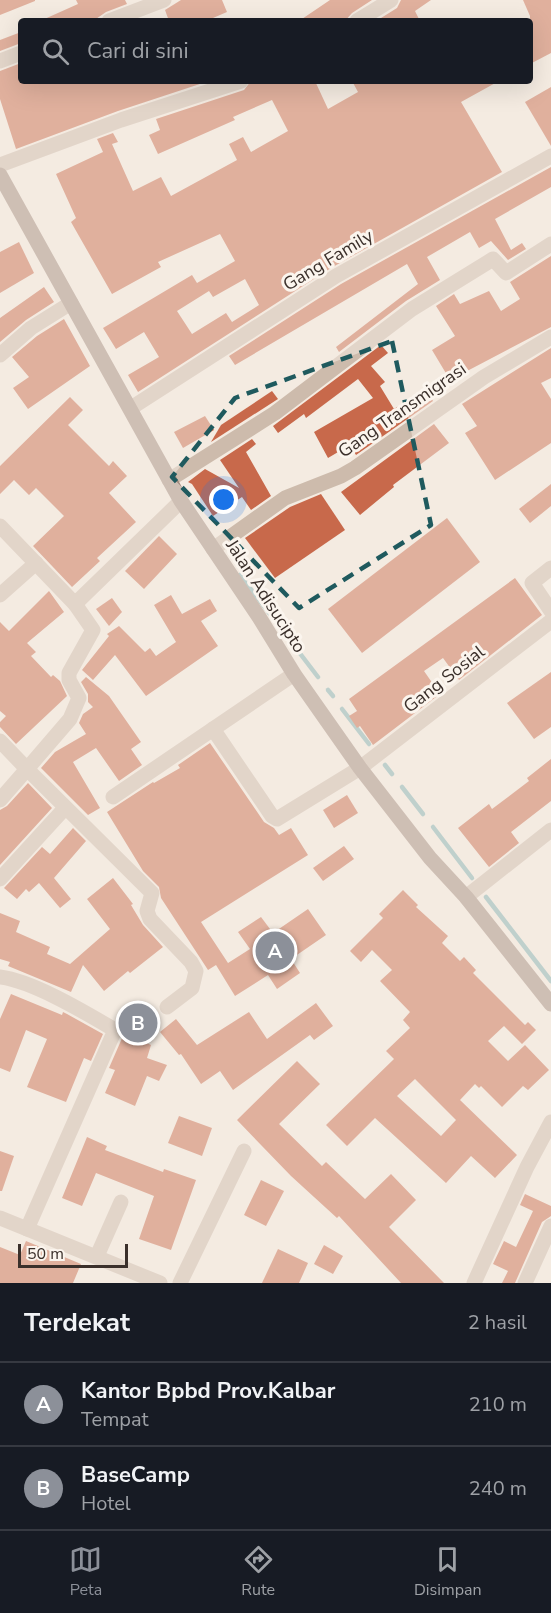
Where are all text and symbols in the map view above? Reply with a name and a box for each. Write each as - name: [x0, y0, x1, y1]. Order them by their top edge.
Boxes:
- search box: [18, 18, 533, 84]
- icon: search: [39, 35, 72, 68]
- text: Cari di sini: [87, 36, 189, 66]
- street label: Gang Family: [279, 223, 378, 296]
- street label: Gang Transmigrasi: [333, 357, 471, 463]
- your location: [209, 485, 238, 514]
- street label: Jalan Adisucipto: [220, 534, 312, 657]
- street label: Gang Sosial: [398, 639, 490, 718]
- pin: A: [256, 928, 294, 974]
- pin: B: [118, 1000, 158, 1046]
- scale bar: [18, 1241, 128, 1268]
- text: 50 m: [27, 1243, 64, 1265]
- text: Terdekat: [24, 1305, 130, 1340]
- text: 2 hasil: [468, 1309, 527, 1336]
- text: Kantor Bpbd Prov.Kalbar: [81, 1376, 335, 1406]
- text: A: [36, 1391, 51, 1418]
- text: 210 m: [469, 1391, 527, 1418]
- text: Tempat: [81, 1406, 149, 1433]
- text: BaseCamp: [81, 1460, 190, 1490]
- text: B: [37, 1475, 50, 1502]
- text: 240 m: [469, 1475, 527, 1502]
- text: Hotel: [81, 1490, 131, 1517]
- tab: Peta: [69, 1543, 102, 1601]
- tab: Rute: [241, 1543, 275, 1601]
- tab: Disimpan: [414, 1543, 482, 1601]

